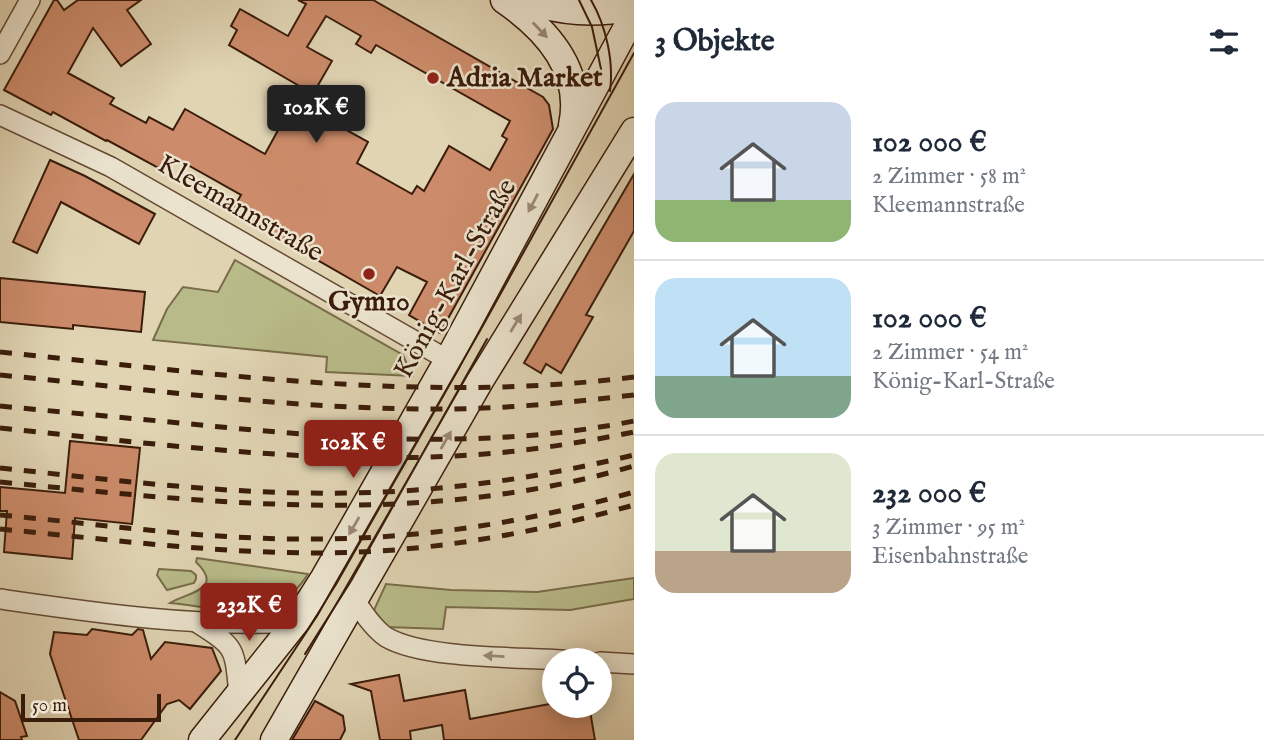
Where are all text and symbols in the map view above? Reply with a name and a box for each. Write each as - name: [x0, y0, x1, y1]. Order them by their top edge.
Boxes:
- one-way arrow: [532, 22, 548, 39]
- text: 3 Objekte: [655, 23, 775, 61]
- icon: filters: [1205, 23, 1243, 61]
- place label: Adria Market: [446, 61, 603, 96]
- marker: Adria Market: [425, 70, 441, 86]
- pin: 102K €: [259, 86, 373, 145]
- text: 102K €: [283, 93, 349, 122]
- text: 102 000 €: [872, 124, 987, 162]
- icon: home: [711, 130, 795, 214]
- street label: Kleemannstraße: [151, 147, 329, 271]
- text: 2 Zimmer · 58 m²: [872, 162, 1026, 191]
- street label: König-Karl-Straße: [387, 173, 525, 385]
- text: Kleemannstraße: [872, 191, 1025, 220]
- one-way arrow: [527, 194, 539, 213]
- marker: Gym10: [361, 266, 377, 282]
- place label: Gym10: [328, 285, 410, 320]
- text: 102 000 €: [872, 300, 987, 338]
- icon: home: [711, 306, 795, 390]
- one-way arrow: [509, 314, 522, 333]
- text: 2 Zimmer · 54 m²: [872, 338, 1028, 367]
- text: König-Karl-Straße: [872, 367, 1055, 396]
- pin: 102K €: [296, 420, 410, 480]
- text: 102K €: [320, 428, 386, 457]
- one-way arrow: [440, 431, 452, 450]
- text: 232 000 €: [872, 475, 986, 513]
- icon: home: [711, 481, 795, 565]
- text: 3 Zimmer · 95 m²: [872, 513, 1025, 542]
- one-way arrow: [348, 516, 360, 536]
- text: Eisenbahnstraße: [872, 542, 1028, 571]
- pin: 232K €: [192, 584, 306, 643]
- text: 232K €: [216, 591, 282, 620]
- map controls: [542, 648, 612, 718]
- button: locate: [542, 648, 612, 718]
- one-way arrow: [482, 651, 504, 662]
- scale bar: [21, 691, 161, 723]
- text: 50 m: [32, 694, 67, 718]

